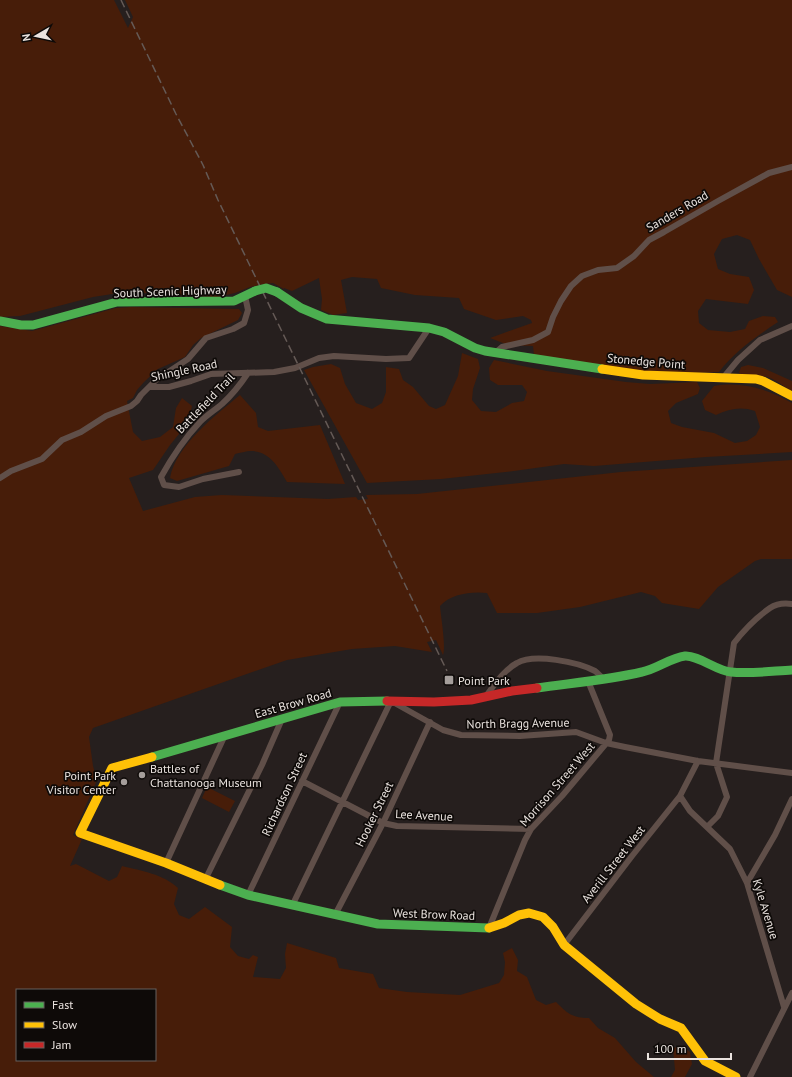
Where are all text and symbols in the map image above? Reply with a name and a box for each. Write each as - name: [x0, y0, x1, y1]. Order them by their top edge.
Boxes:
- north arrow: [16, 16, 56, 56]
- text: N: [19, 33, 34, 42]
- street label: Sanders Road: [643, 187, 711, 235]
- street label: South Scenic Highway: [113, 282, 227, 300]
- street label: Stonedge Point: [606, 350, 686, 372]
- street label: Shingle Road: [149, 356, 219, 384]
- street label: Battlefield Trail: [172, 369, 238, 436]
- place label: Point Park: [458, 673, 510, 688]
- marker: Point Park: [443, 674, 455, 686]
- street label: East Brow Road: [253, 685, 333, 721]
- street label: North Bragg Avenue: [466, 715, 570, 731]
- street label: Morrison Street West: [516, 739, 598, 829]
- street label: Richardson Street: [258, 750, 310, 838]
- place label: Battles of Chattanooga Museum: [150, 761, 262, 790]
- place label: Point Park Visitor Center: [46, 768, 116, 797]
- marker: Battles of Chattanooga Museum: [137, 770, 147, 780]
- marker: Point Park Visitor Center: [119, 777, 129, 787]
- street label: Hooker Street: [352, 779, 396, 849]
- street label: Lee Avenue: [395, 806, 453, 824]
- street label: Averill Street West: [578, 822, 648, 906]
- street label: Kyle Avenue: [750, 877, 782, 941]
- street label: West Brow Road: [393, 905, 475, 923]
- legend: [16, 989, 156, 1061]
- text: Fast: [52, 997, 73, 1012]
- text: Slow: [52, 1017, 77, 1032]
- scale bar: [648, 1035, 731, 1061]
- text: Jam: [51, 1037, 71, 1052]
- text: 100 m: [654, 1041, 687, 1056]

